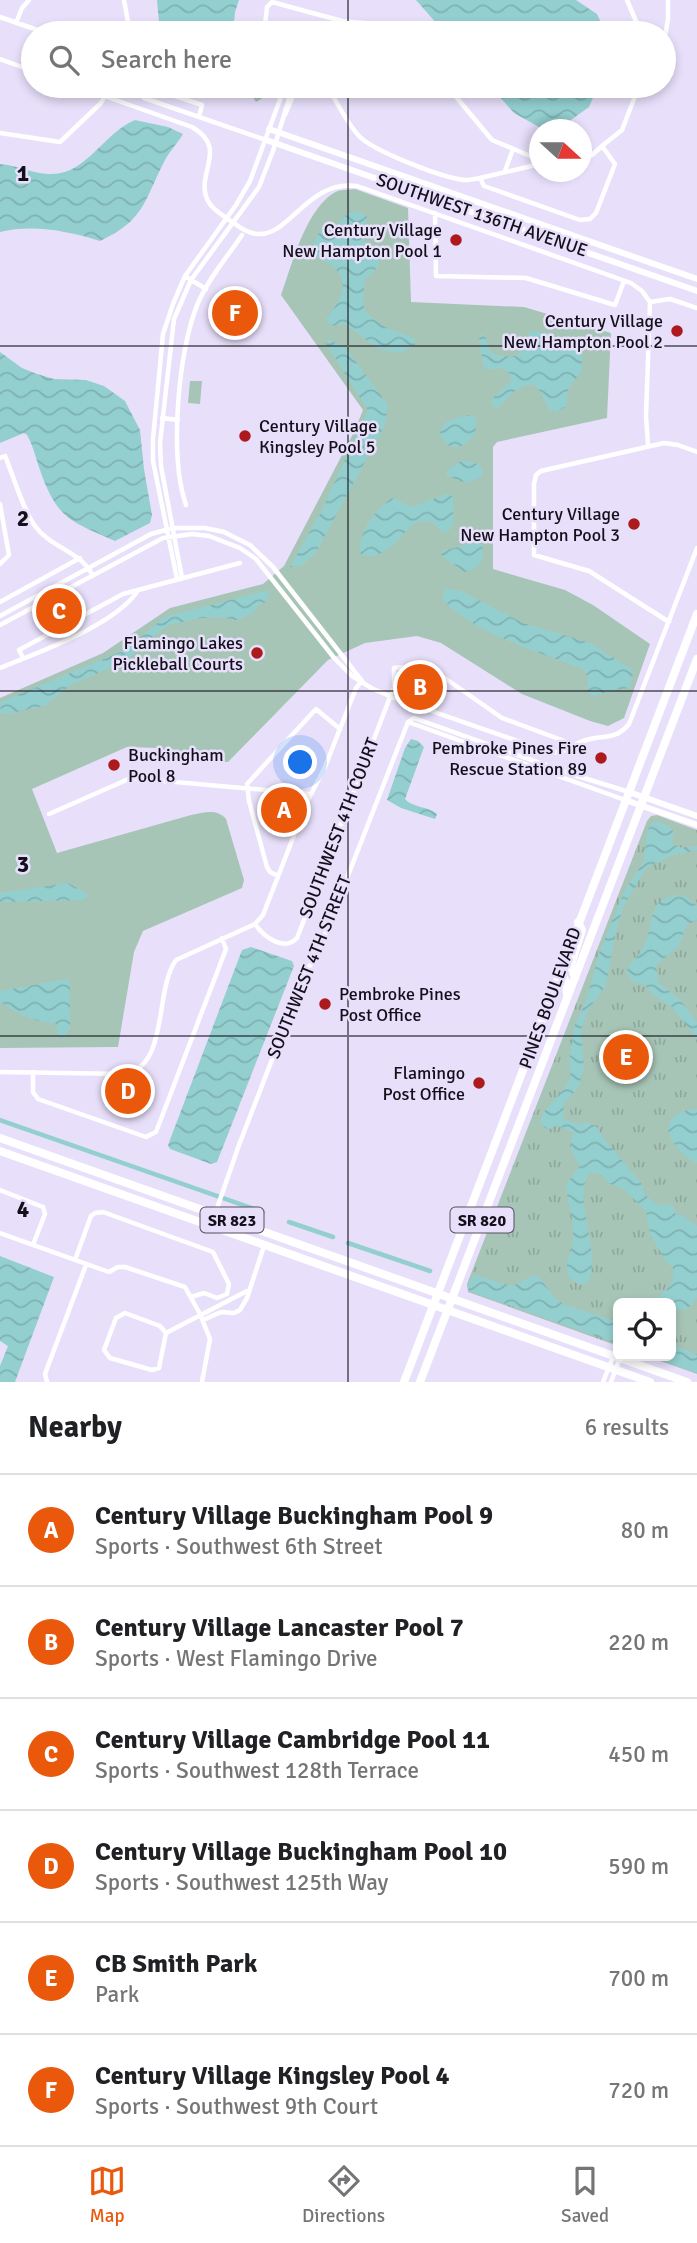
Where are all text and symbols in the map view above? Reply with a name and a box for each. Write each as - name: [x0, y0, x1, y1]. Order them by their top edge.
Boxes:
- search box: [21, 21, 676, 98]
- icon: search: [45, 41, 83, 79]
- text: Search here: [101, 44, 232, 76]
- north arrow: [529, 119, 592, 182]
- text: 1: [17, 159, 29, 188]
- street label: SOUTHWEST 136TH AVENUE: [374, 168, 590, 262]
- place label: Century Village New Hampton Pool 1: [282, 219, 442, 262]
- marker: Century Village New Hampton Pool 1: [448, 232, 464, 248]
- pin: F: [212, 287, 258, 339]
- place label: Century Village New Hampton Pool 2: [503, 310, 663, 353]
- marker: Century Village New Hampton Pool 2: [669, 323, 685, 339]
- place label: Century Village Kingsley Pool 5: [259, 415, 377, 458]
- marker: Century Village Kingsley Pool 5: [237, 428, 253, 444]
- place label: Century Village New Hampton Pool 3: [460, 503, 620, 546]
- text: 2: [17, 504, 29, 533]
- marker: Century Village New Hampton Pool 3: [626, 516, 642, 532]
- pin: C: [36, 585, 82, 637]
- place label: Flamingo Lakes Pickleball Courts: [112, 632, 243, 675]
- marker: Flamingo Lakes Pickleball Courts: [249, 645, 265, 661]
- pin: B: [397, 661, 443, 713]
- street label: SOUTHWEST 4TH COURT: [294, 735, 384, 921]
- place label: Pembroke Pines Fire Rescue Station 89: [432, 737, 587, 780]
- place label: Buckingham Pool 8: [128, 744, 224, 787]
- your location: [283, 745, 317, 779]
- marker: Pembroke Pines Fire Rescue Station 89: [593, 750, 609, 766]
- marker: Buckingham Pool 8: [106, 757, 122, 773]
- pin: A: [261, 784, 307, 836]
- text: 3: [17, 850, 29, 879]
- street label: SOUTHWEST 4TH STREET: [262, 872, 356, 1062]
- street label: PINES BOULEVARD: [514, 924, 586, 1072]
- place label: Pembroke Pines Post Office: [339, 983, 461, 1026]
- marker: Pembroke Pines Post Office: [317, 996, 333, 1012]
- pin: E: [603, 1031, 649, 1083]
- place label: Flamingo Post Office: [383, 1062, 465, 1105]
- pin: D: [105, 1065, 151, 1117]
- marker: Flamingo Post Office: [471, 1075, 487, 1091]
- text: 4: [17, 1195, 29, 1224]
- road number: SR 823: [201, 1208, 264, 1232]
- road number: SR 820: [450, 1208, 514, 1232]
- map controls: [613, 1298, 676, 1361]
- button: locate: [613, 1298, 676, 1361]
- text: Nearby: [28, 1409, 122, 1446]
- text: 6 results: [585, 1413, 669, 1442]
- text: Century Village Buckingham Pool 9: [95, 1500, 493, 1532]
- text: A: [44, 1516, 58, 1545]
- text: 80 m: [621, 1516, 669, 1545]
- text: Sports · Southwest 6th Street: [95, 1532, 383, 1561]
- text: Century Village Lancaster Pool 7: [95, 1612, 464, 1644]
- text: B: [44, 1628, 58, 1657]
- text: 220 m: [608, 1628, 669, 1657]
- text: Sports · West Flamingo Drive: [95, 1644, 378, 1673]
- text: Century Village Cambridge Pool 11: [95, 1724, 490, 1756]
- text: C: [44, 1740, 58, 1769]
- text: 450 m: [608, 1740, 669, 1769]
- text: Sports · Southwest 128th Terrace: [95, 1756, 419, 1785]
- text: Century Village Buckingham Pool 10: [95, 1836, 507, 1868]
- text: D: [43, 1852, 59, 1881]
- text: 590 m: [608, 1852, 669, 1881]
- text: Sports · Southwest 125th Way: [95, 1868, 388, 1897]
- text: CB Smith Park: [95, 1948, 257, 1980]
- text: E: [44, 1964, 58, 1993]
- text: 700 m: [608, 1964, 669, 1993]
- text: Park: [95, 1980, 139, 2009]
- text: Century Village Kingsley Pool 4: [95, 2060, 450, 2092]
- text: F: [45, 2076, 57, 2105]
- text: 720 m: [608, 2076, 669, 2105]
- text: Sports · Southwest 9th Court: [95, 2092, 378, 2121]
- tab: Map: [88, 2162, 126, 2228]
- tab: Directions: [302, 2162, 385, 2228]
- tab: Saved: [561, 2162, 609, 2228]

